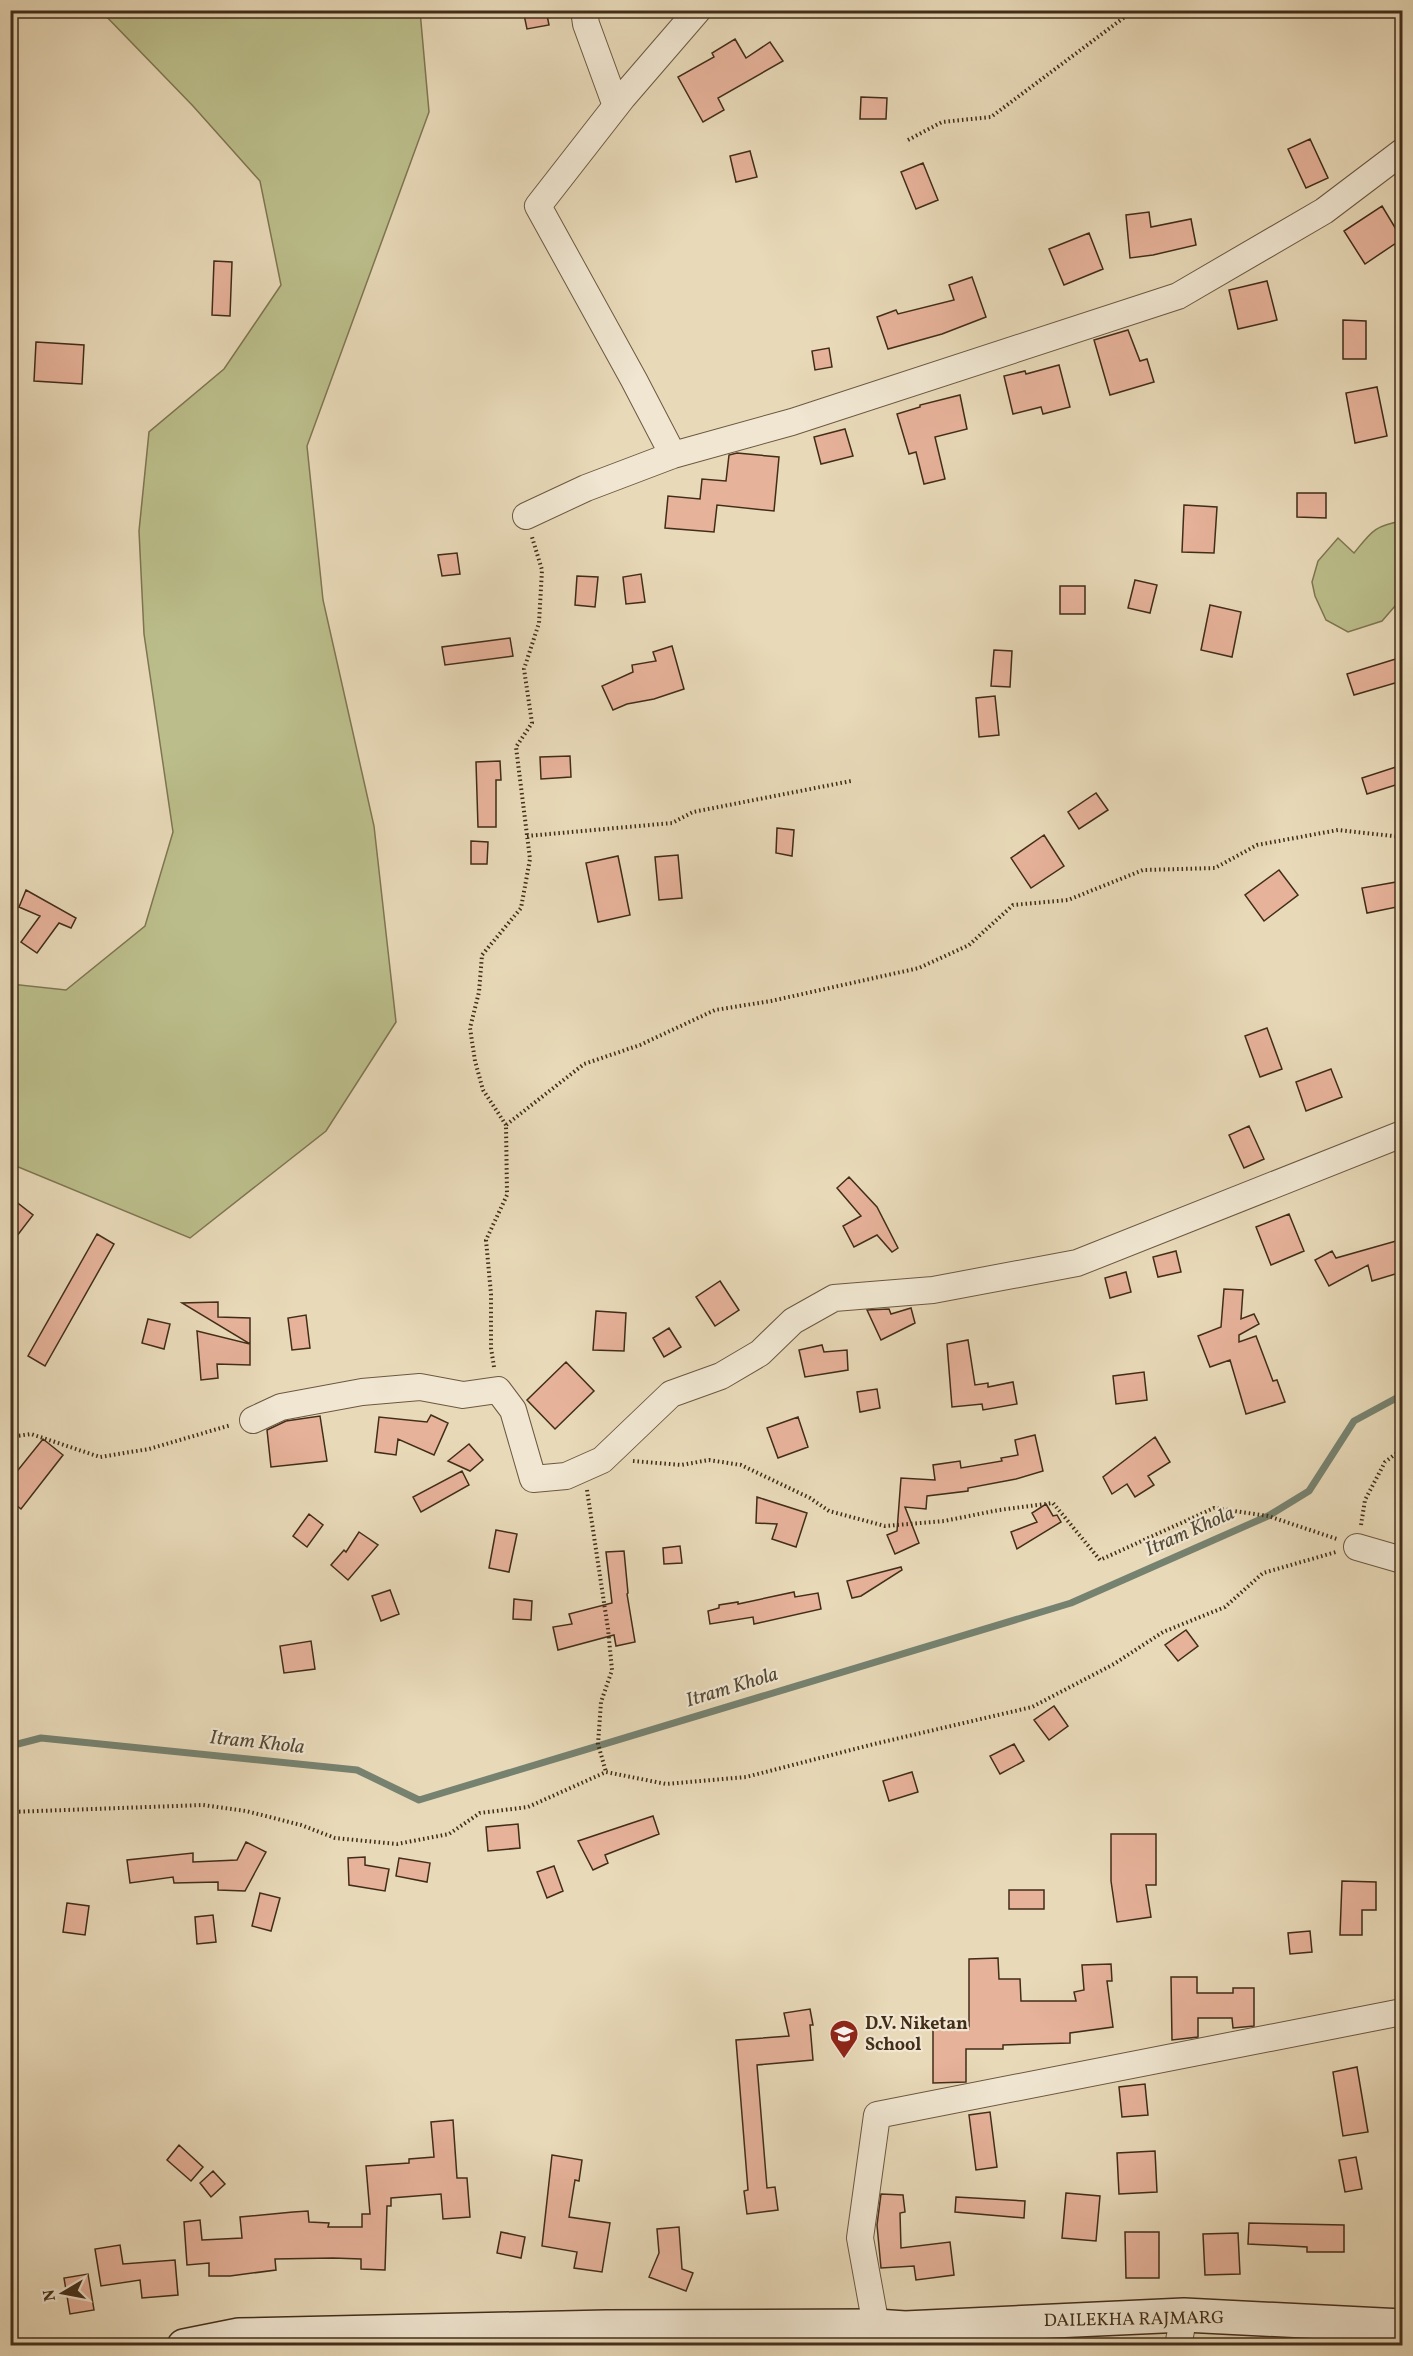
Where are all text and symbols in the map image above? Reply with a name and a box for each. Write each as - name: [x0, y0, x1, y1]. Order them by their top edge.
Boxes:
- water label: Itram Khola: [1141, 1500, 1239, 1564]
- water label: Itram Khola: [682, 1661, 782, 1715]
- water label: Itram Khola: [208, 1724, 306, 1762]
- place label: D.V. Niketan School: [865, 2012, 968, 2058]
- school or university icon: D.V. Niketan School: [828, 2018, 860, 2060]
- north arrow: [33, 2263, 93, 2323]
- text: N: [38, 2287, 62, 2303]
- street label: DAILEKHA RAJMARG: [1044, 2306, 1224, 2334]

